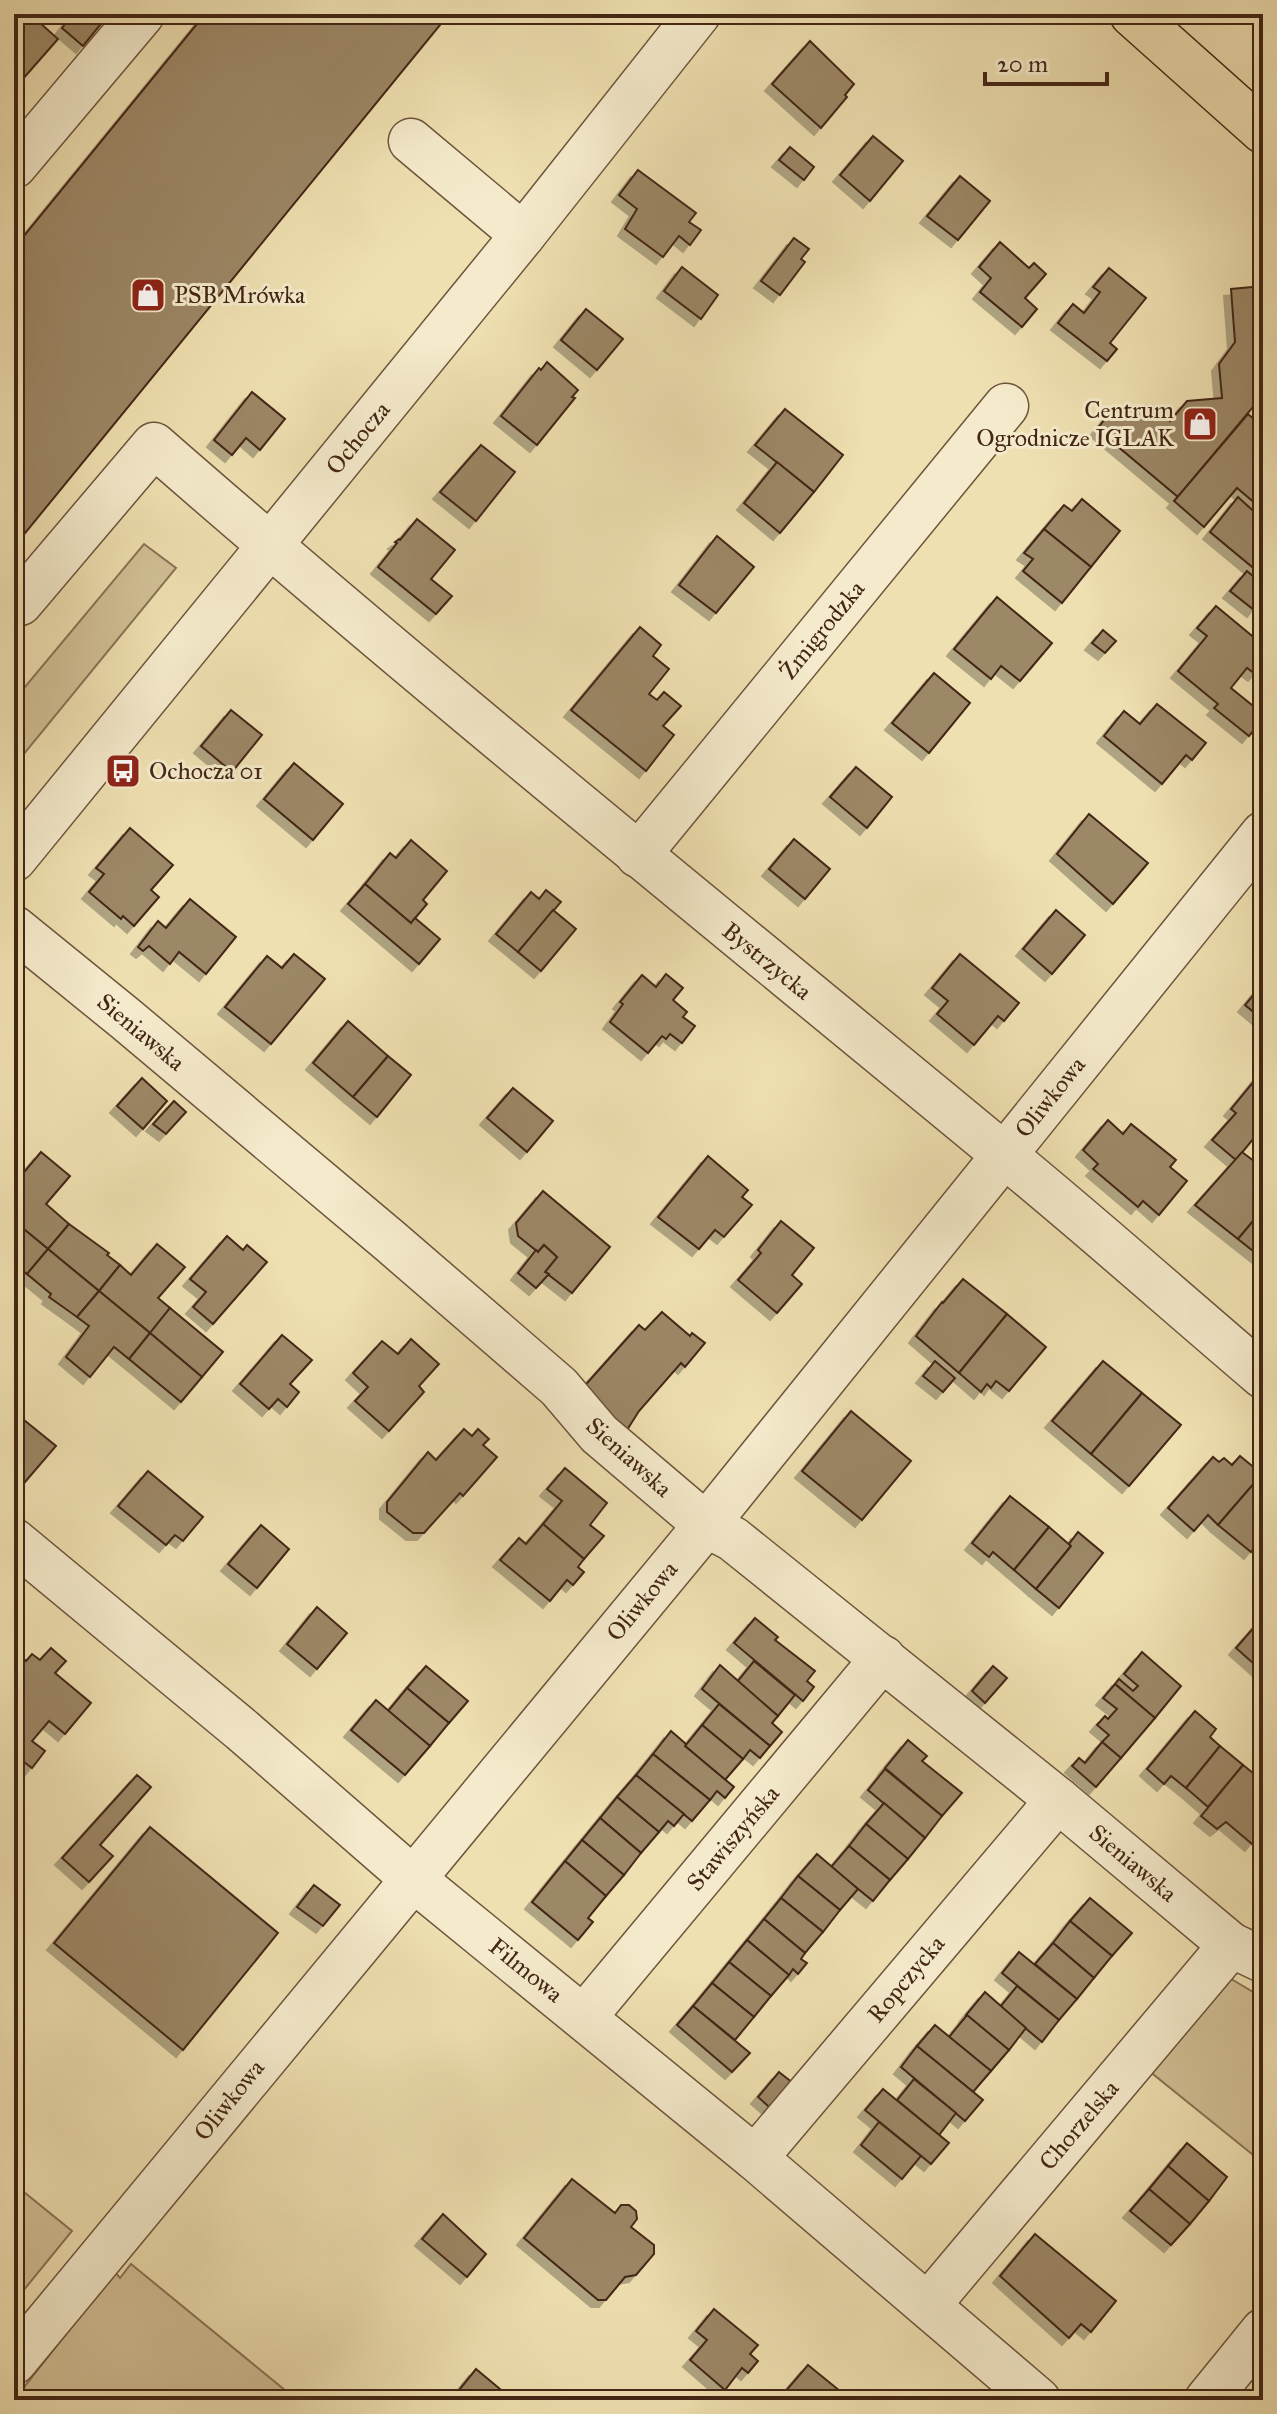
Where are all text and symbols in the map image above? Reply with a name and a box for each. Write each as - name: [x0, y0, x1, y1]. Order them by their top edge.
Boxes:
- scale bar: [985, 36, 1107, 86]
- text: 20 m: [997, 49, 1048, 79]
- shop icon: PSB Mrówka: [129, 276, 167, 314]
- place label: PSB Mrówka: [174, 280, 306, 310]
- street label: Ochocza: [319, 395, 397, 481]
- place label: Centrum Ogrodnicze IGLAK: [976, 395, 1175, 453]
- shop icon: Centrum Ogrodnicze IGLAK: [1181, 405, 1219, 443]
- street label: Żmigrodzka: [773, 574, 871, 685]
- bus stop icon: Ochocza 01: [104, 752, 142, 790]
- place label: Ochocza 01: [149, 756, 263, 786]
- street label: Bystrzycka: [716, 916, 819, 1007]
- street label: Sieniawska: [91, 987, 192, 1078]
- street label: Oliwkowa: [1008, 1050, 1092, 1144]
- street label: Sieniawska: [580, 1411, 679, 1504]
- street label: Oliwkowa: [600, 1554, 685, 1647]
- street label: Stawiszyńska: [680, 1778, 786, 1897]
- street label: Sieniawska: [1083, 1818, 1184, 1909]
- street label: Ropczycka: [861, 1929, 952, 2029]
- street label: Filmowa: [483, 1931, 570, 2010]
- street label: Oliwkowa: [187, 2053, 271, 2147]
- street label: Chorzelska: [1033, 2073, 1126, 2176]

